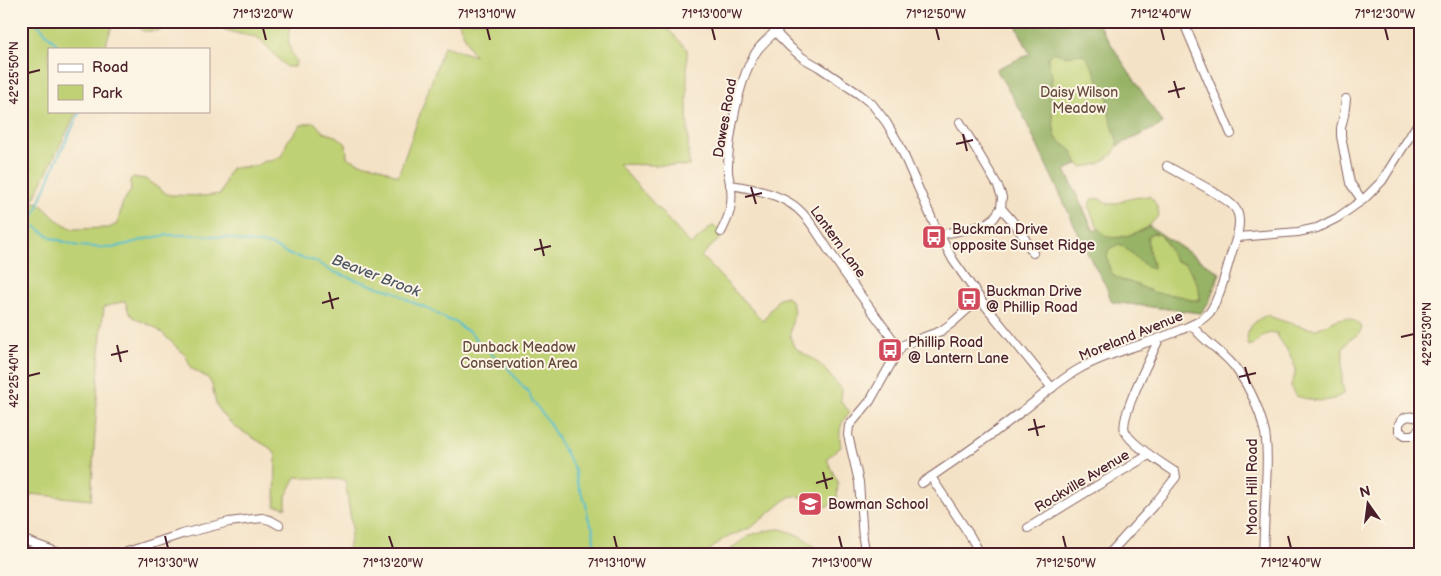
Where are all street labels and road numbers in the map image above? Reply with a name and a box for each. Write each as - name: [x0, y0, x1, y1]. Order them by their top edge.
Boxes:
- street label: Dawes Road: [710, 77, 740, 159]
- street label: Lantern Lane: [806, 203, 870, 281]
- street label: Moreland Avenue: [1076, 307, 1186, 365]
- street label: Moon Hill Road: [1244, 438, 1261, 536]
- street label: Rockville Avenue: [1032, 446, 1132, 516]

